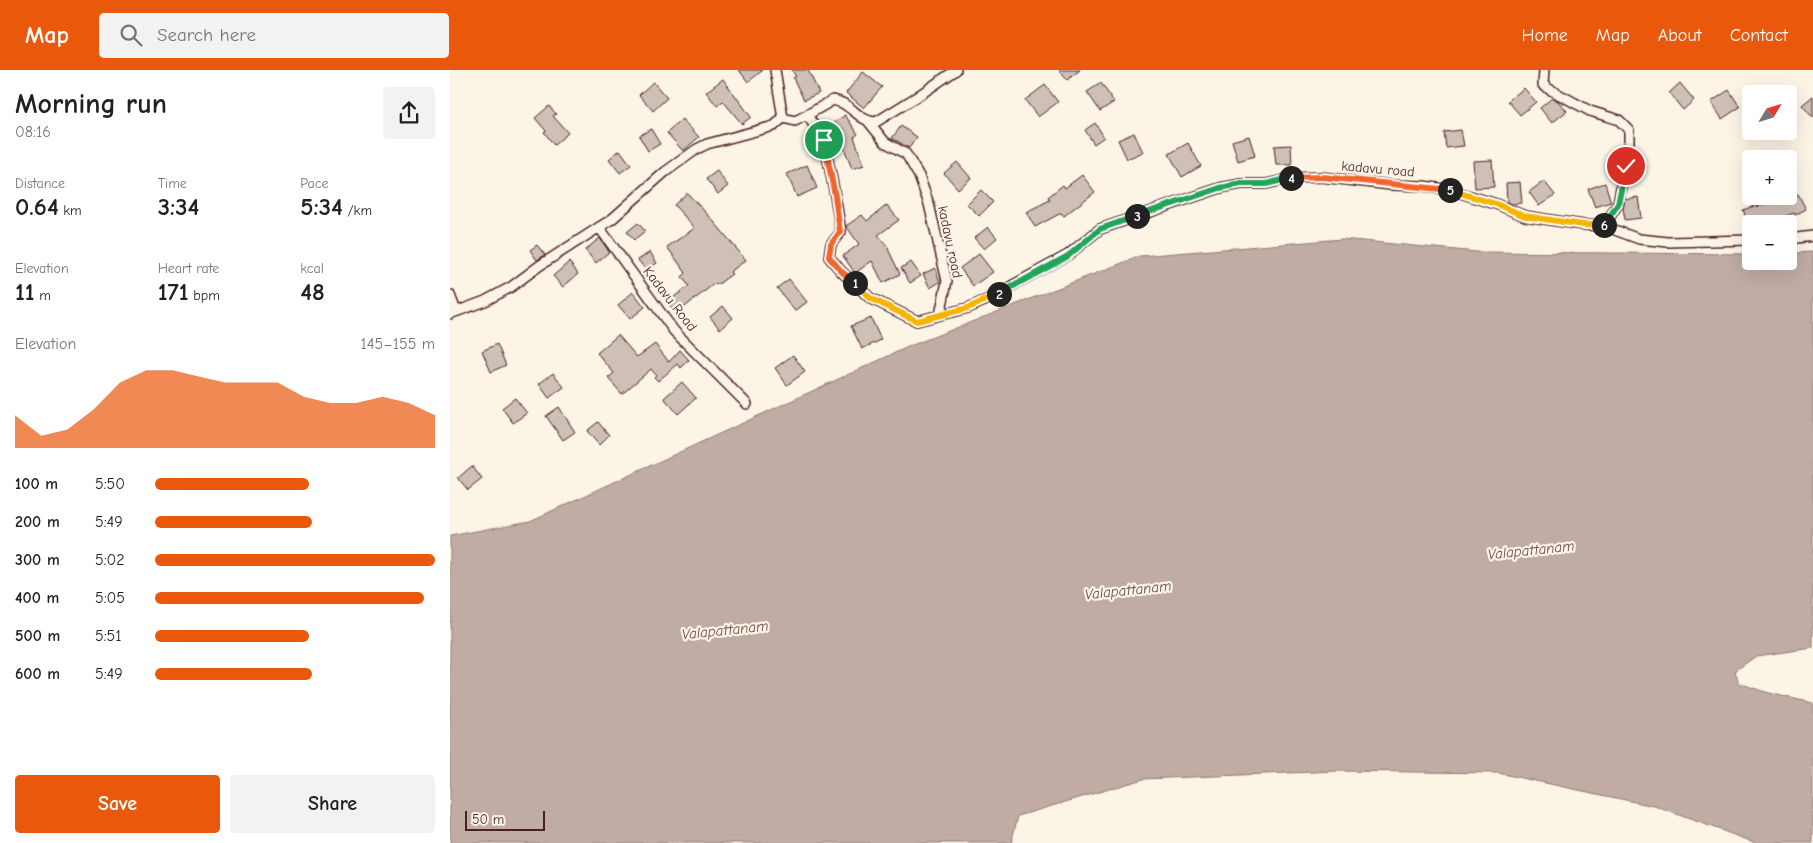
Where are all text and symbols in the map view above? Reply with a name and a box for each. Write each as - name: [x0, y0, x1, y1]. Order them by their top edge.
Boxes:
- search box: [99, 13, 449, 58]
- text: Map: [25, 21, 69, 49]
- icon: search: [117, 21, 145, 49]
- text: Search here: [157, 24, 256, 46]
- text: Home: [1521, 25, 1568, 46]
- text: Map: [1596, 25, 1630, 46]
- text: About: [1658, 25, 1702, 46]
- text: Contact: [1730, 25, 1788, 46]
- north arrow: [1742, 85, 1798, 140]
- map controls: [1742, 85, 1797, 270]
- button: share: [383, 87, 435, 139]
- text: Morning run: [15, 88, 167, 120]
- pin: [803, 119, 845, 161]
- text: 08:16: [15, 123, 51, 141]
- icon: arrive: [810, 126, 838, 154]
- pin: [1605, 145, 1647, 187]
- button: +: [1742, 150, 1797, 205]
- icon: check: [1612, 152, 1640, 180]
- street label: kadavu road: [1341, 157, 1415, 181]
- pin: 4: [1278, 166, 1304, 190]
- text: 4: [1288, 170, 1295, 187]
- text: Distance: [15, 175, 65, 192]
- text: Time: [158, 175, 187, 192]
- text: Pace: [300, 175, 329, 192]
- pin: 5: [1438, 178, 1462, 202]
- text: 5: [1447, 182, 1454, 199]
- text: 0.64: [15, 192, 59, 221]
- text: 3:34: [158, 192, 199, 221]
- text: 5:34: [300, 192, 343, 221]
- text: km: [59, 202, 82, 219]
- text: /km: [343, 202, 372, 219]
- street label: kadavu road: [934, 204, 966, 280]
- pin: 3: [1124, 204, 1150, 228]
- text: 3: [1134, 208, 1141, 225]
- pin: 6: [1592, 212, 1616, 238]
- button: −: [1742, 215, 1797, 270]
- text: 6: [1601, 217, 1608, 234]
- text: Elevation: [15, 260, 69, 277]
- text: Heart rate: [158, 260, 219, 277]
- text: kcal: [300, 260, 324, 277]
- street label: Kadavu Road: [639, 263, 701, 335]
- pin: 1: [842, 270, 868, 296]
- text: 1: [853, 275, 858, 292]
- text: 11: [15, 277, 35, 306]
- text: 171: [158, 277, 189, 306]
- text: 48: [300, 277, 325, 306]
- pin: 2: [986, 282, 1012, 306]
- text: 2: [996, 286, 1003, 303]
- text: m: [35, 287, 51, 304]
- text: bpm: [189, 287, 220, 304]
- text: Elevation: [15, 335, 76, 353]
- text: 145–155 m: [360, 335, 435, 353]
- text: 100 m: [15, 475, 58, 493]
- text: 5:50: [95, 475, 125, 493]
- text: 200 m: [15, 513, 60, 531]
- text: 5:49: [95, 513, 123, 531]
- water label: Valapattanam: [1487, 536, 1575, 564]
- text: 300 m: [15, 551, 60, 569]
- text: 5:02: [95, 551, 125, 569]
- water label: Valapattanam: [1084, 576, 1172, 604]
- text: 400 m: [15, 589, 59, 607]
- text: 5:05: [95, 589, 125, 607]
- water label: Valapattanam: [681, 616, 769, 644]
- text: 500 m: [15, 627, 60, 645]
- text: 5:51: [95, 627, 122, 645]
- text: 600 m: [15, 665, 60, 683]
- text: 5:49: [95, 665, 123, 683]
- button: Save: [15, 775, 220, 833]
- button: Share: [230, 775, 435, 833]
- scale bar: [465, 808, 545, 831]
- text: 50 m: [472, 811, 504, 828]

